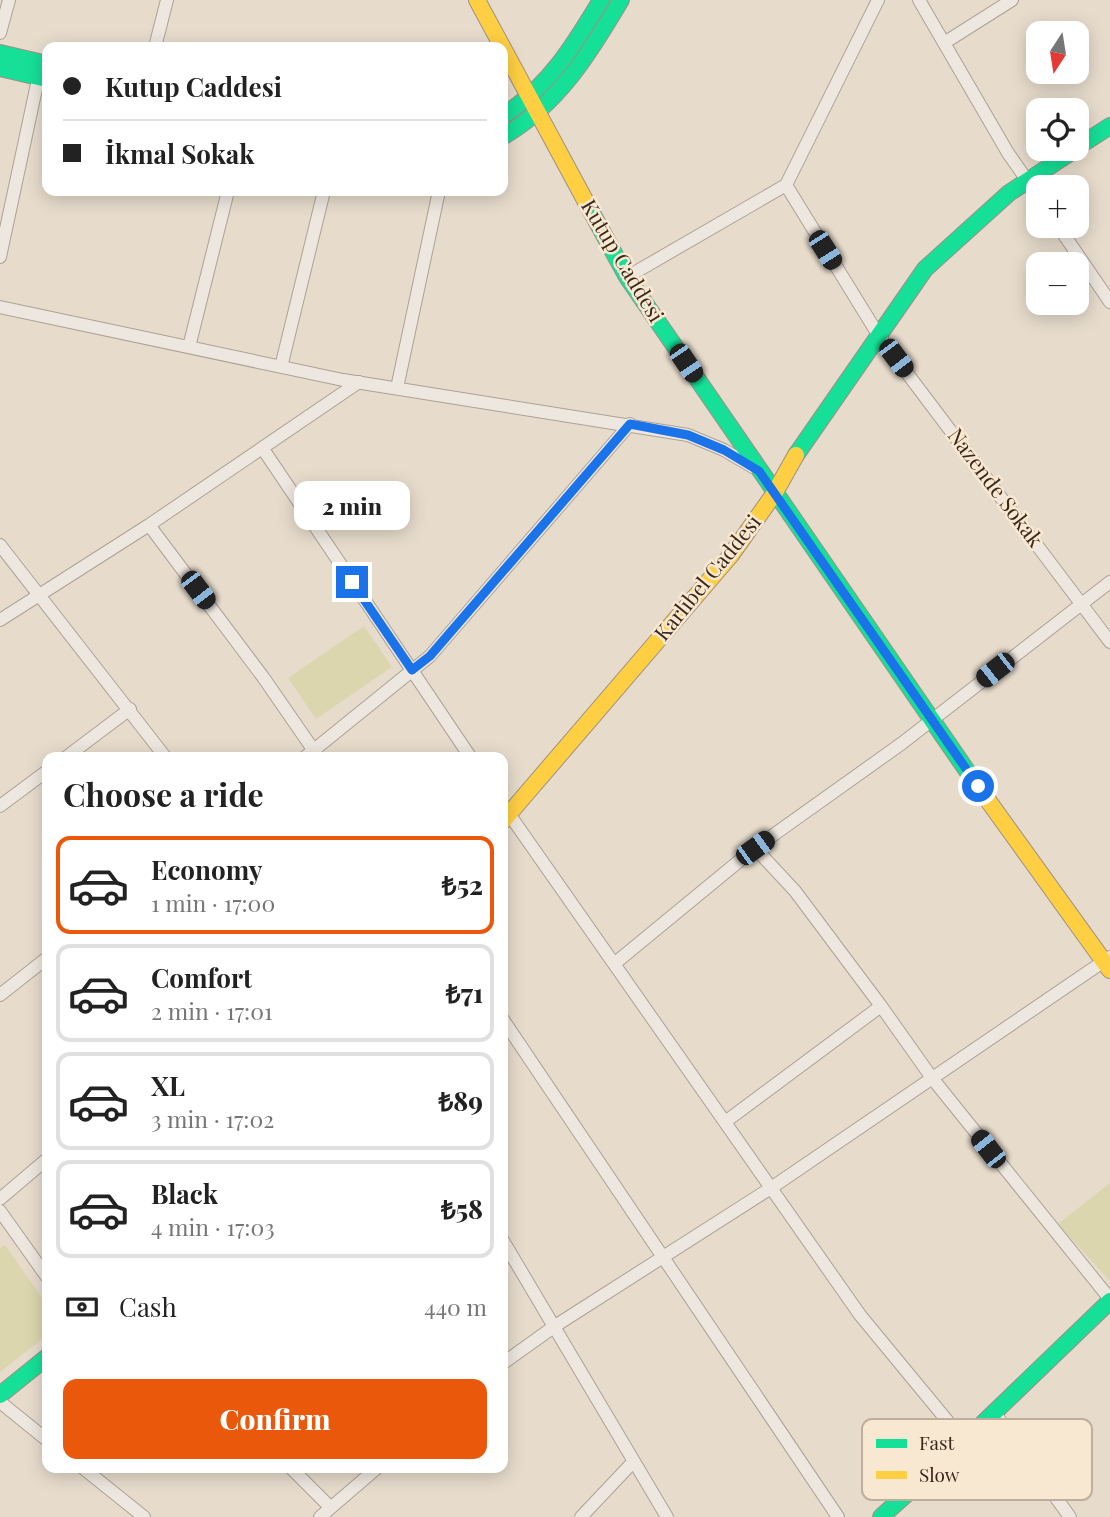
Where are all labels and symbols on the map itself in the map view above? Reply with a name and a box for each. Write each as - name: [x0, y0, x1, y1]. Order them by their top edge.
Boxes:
- north arrow: [1026, 21, 1088, 84]
- street label: Kutup Caddesi: [576, 193, 671, 327]
- car: [805, 227, 846, 273]
- car: [875, 335, 918, 381]
- car: [666, 340, 707, 386]
- street label: Nazende Sokak: [943, 422, 1051, 552]
- callout: 2 min: [294, 480, 410, 530]
- street label: Karlıbel Caddesi: [647, 508, 766, 646]
- route end: [336, 566, 368, 598]
- car: [177, 567, 220, 613]
- car: [972, 649, 1019, 691]
- route start: [962, 770, 994, 802]
- car: [732, 827, 779, 869]
- car: [967, 1126, 1010, 1172]
- legend: [862, 1419, 1092, 1500]
- text: Fast: [919, 1429, 955, 1455]
- text: Slow: [919, 1461, 960, 1487]

